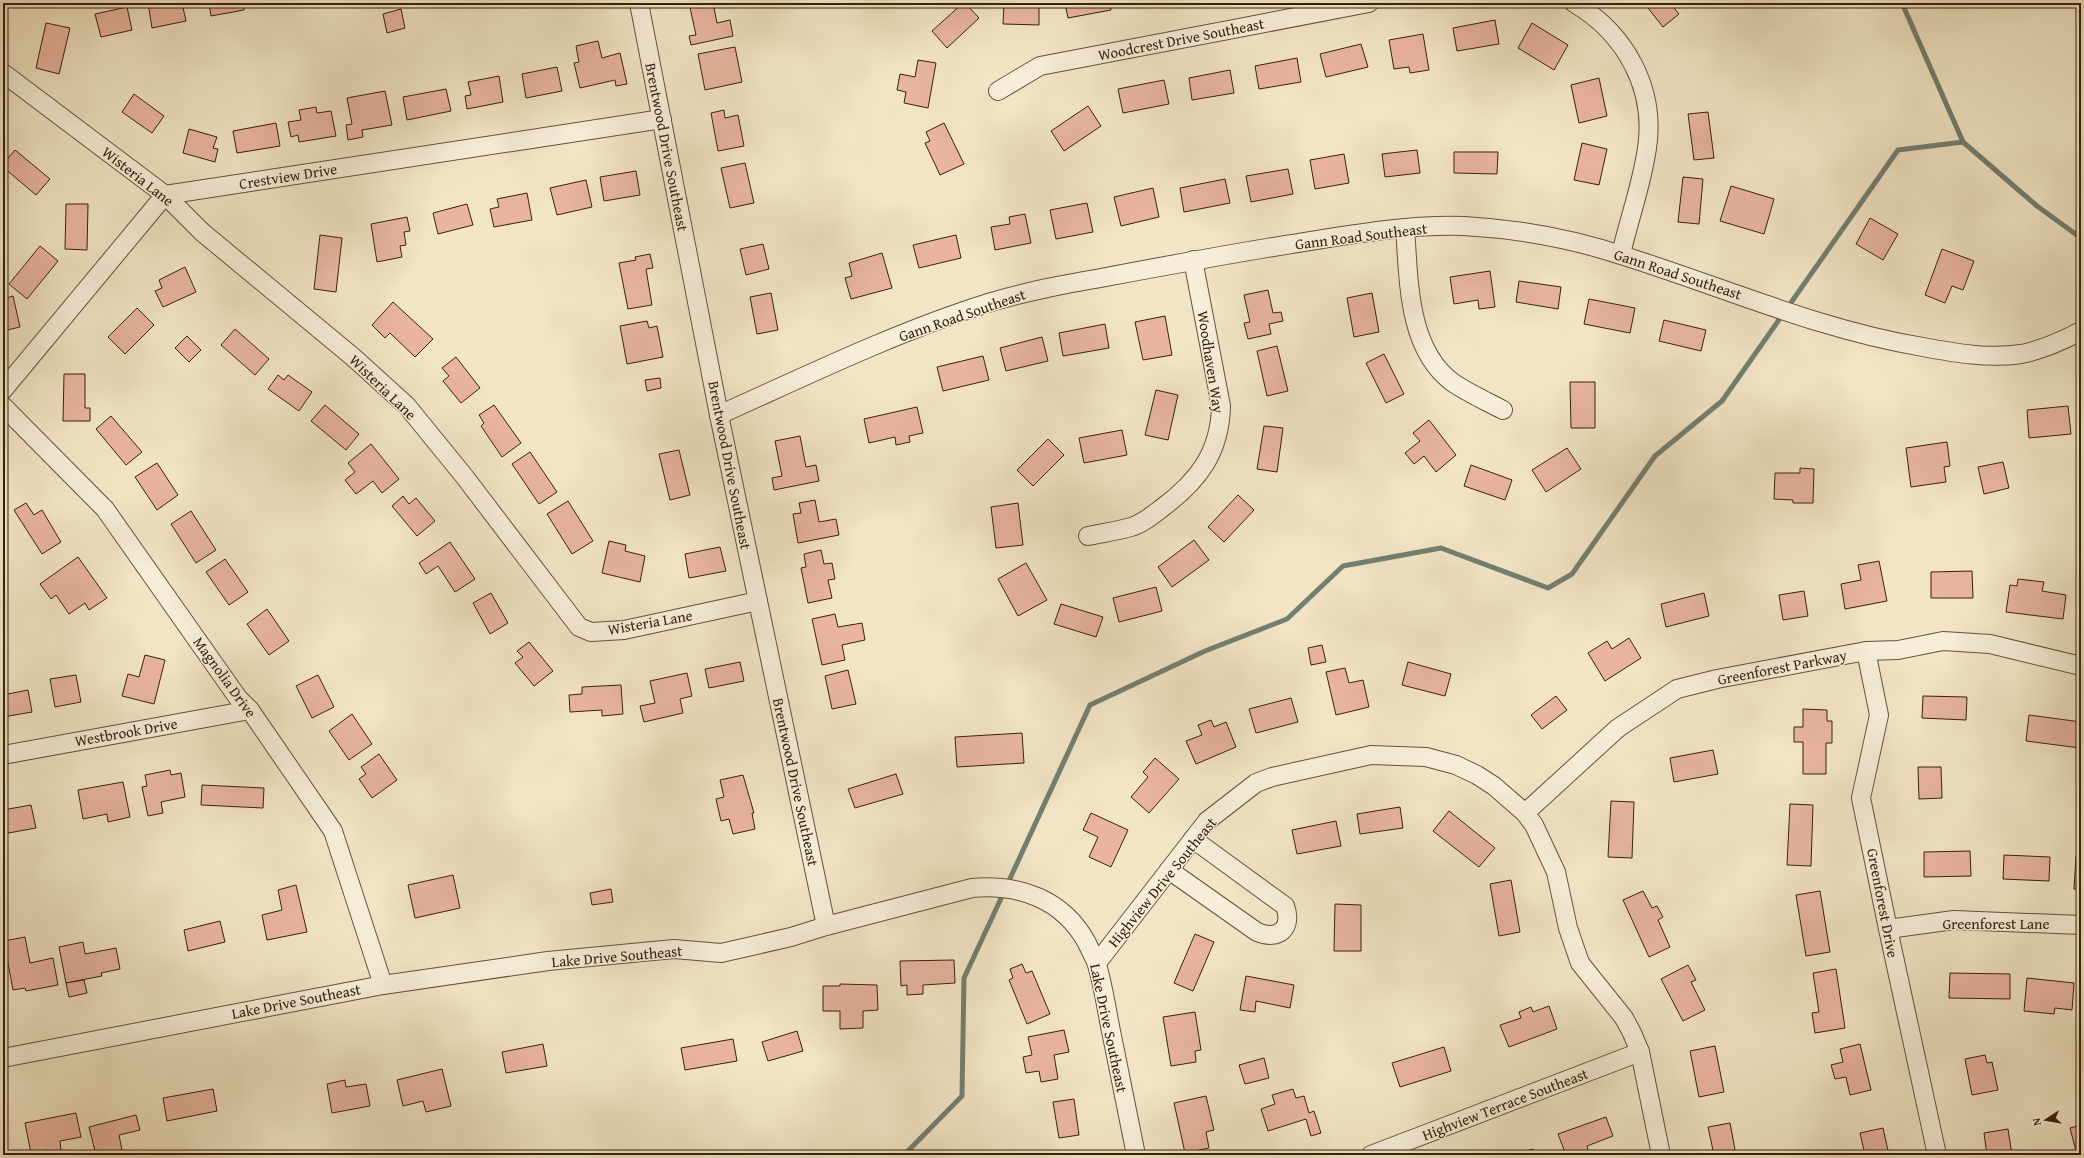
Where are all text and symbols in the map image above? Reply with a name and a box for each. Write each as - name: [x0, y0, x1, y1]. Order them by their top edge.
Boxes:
- street label: Woodcrest Drive Southeast: [1096, 12, 1267, 65]
- street label: Brentwood Drive Southeast: [640, 61, 694, 234]
- street label: Wisteria Lane: [98, 141, 178, 211]
- street label: Crestview Drive: [238, 158, 338, 194]
- street label: Gann Road Southeast: [1294, 217, 1429, 255]
- street label: Gann Road Southeast: [1612, 243, 1745, 305]
- street label: Gann Road Southeast: [896, 283, 1029, 347]
- street label: Woodhaven Way: [1193, 309, 1230, 415]
- street label: Wisteria Lane: [345, 350, 421, 424]
- street label: Brentwood Drive Southeast: [703, 379, 757, 552]
- street label: Wisteria Lane: [606, 604, 694, 640]
- street label: Magnolia Drive: [188, 632, 262, 722]
- street label: Greenforest Parkway: [1716, 644, 1849, 690]
- street label: Brentwood Drive Southeast: [768, 696, 824, 869]
- street label: Westbrook Drive: [73, 713, 179, 751]
- street label: Highview Drive Southeast: [1103, 812, 1222, 952]
- street label: Greenforest Drive: [1862, 847, 1904, 959]
- street label: Greenforest Lane: [1942, 913, 2050, 934]
- street label: Lake Drive Southeast: [551, 940, 684, 972]
- street label: Lake Drive Southeast: [1085, 962, 1133, 1095]
- street label: Lake Drive Southeast: [230, 978, 363, 1024]
- street label: Highview Terrace Southeast: [1419, 1062, 1592, 1145]
- north arrow: [2026, 1100, 2066, 1140]
- text: N: [2027, 1116, 2045, 1127]

